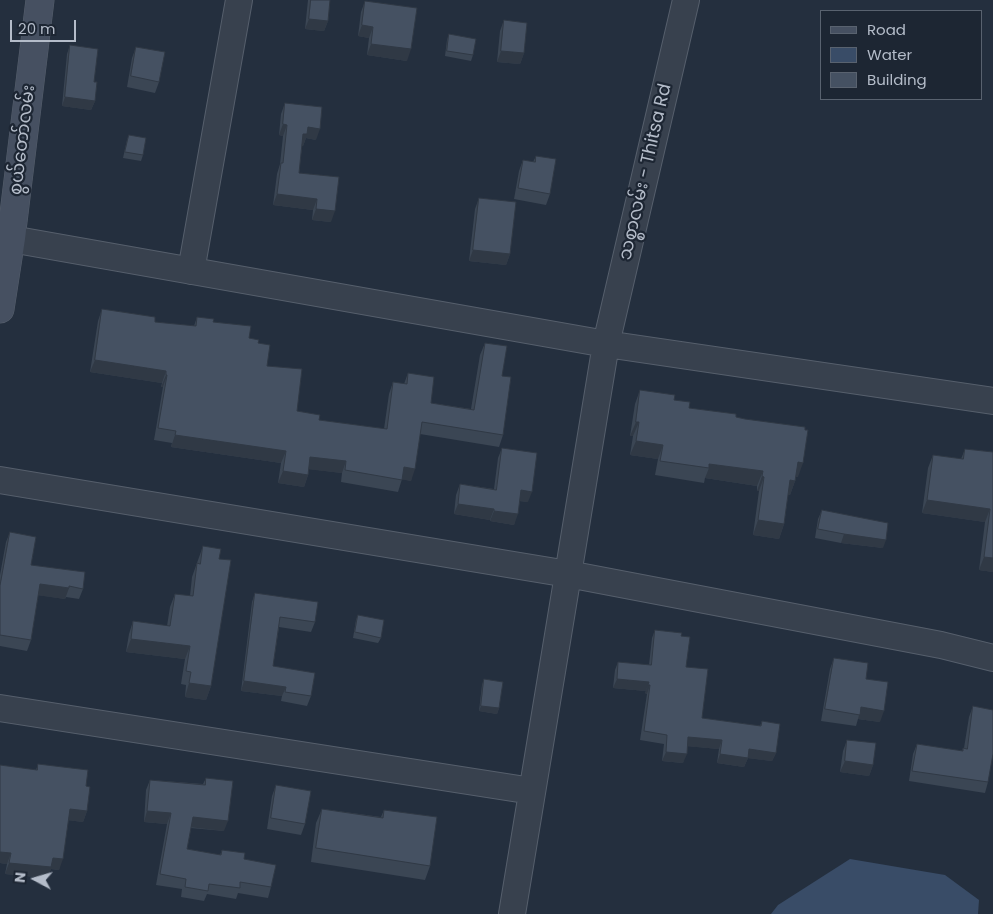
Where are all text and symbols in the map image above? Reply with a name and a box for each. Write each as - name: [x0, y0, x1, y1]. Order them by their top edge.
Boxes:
- scale bar: [12, 10, 79, 42]
- legend: [820, 10, 983, 100]
- text: 20 m: [18, 18, 56, 39]
- text: Road: [867, 19, 906, 40]
- text: Water: [867, 44, 912, 65]
- text: Building: [867, 69, 927, 90]
- street label: သစ္စာလမ်း - Thitsa Rd: [615, 82, 677, 262]
- street label: စွယ်တော်လမ်း: [6, 84, 40, 196]
- north arrow: [10, 854, 60, 904]
- text: N: [10, 871, 31, 884]

